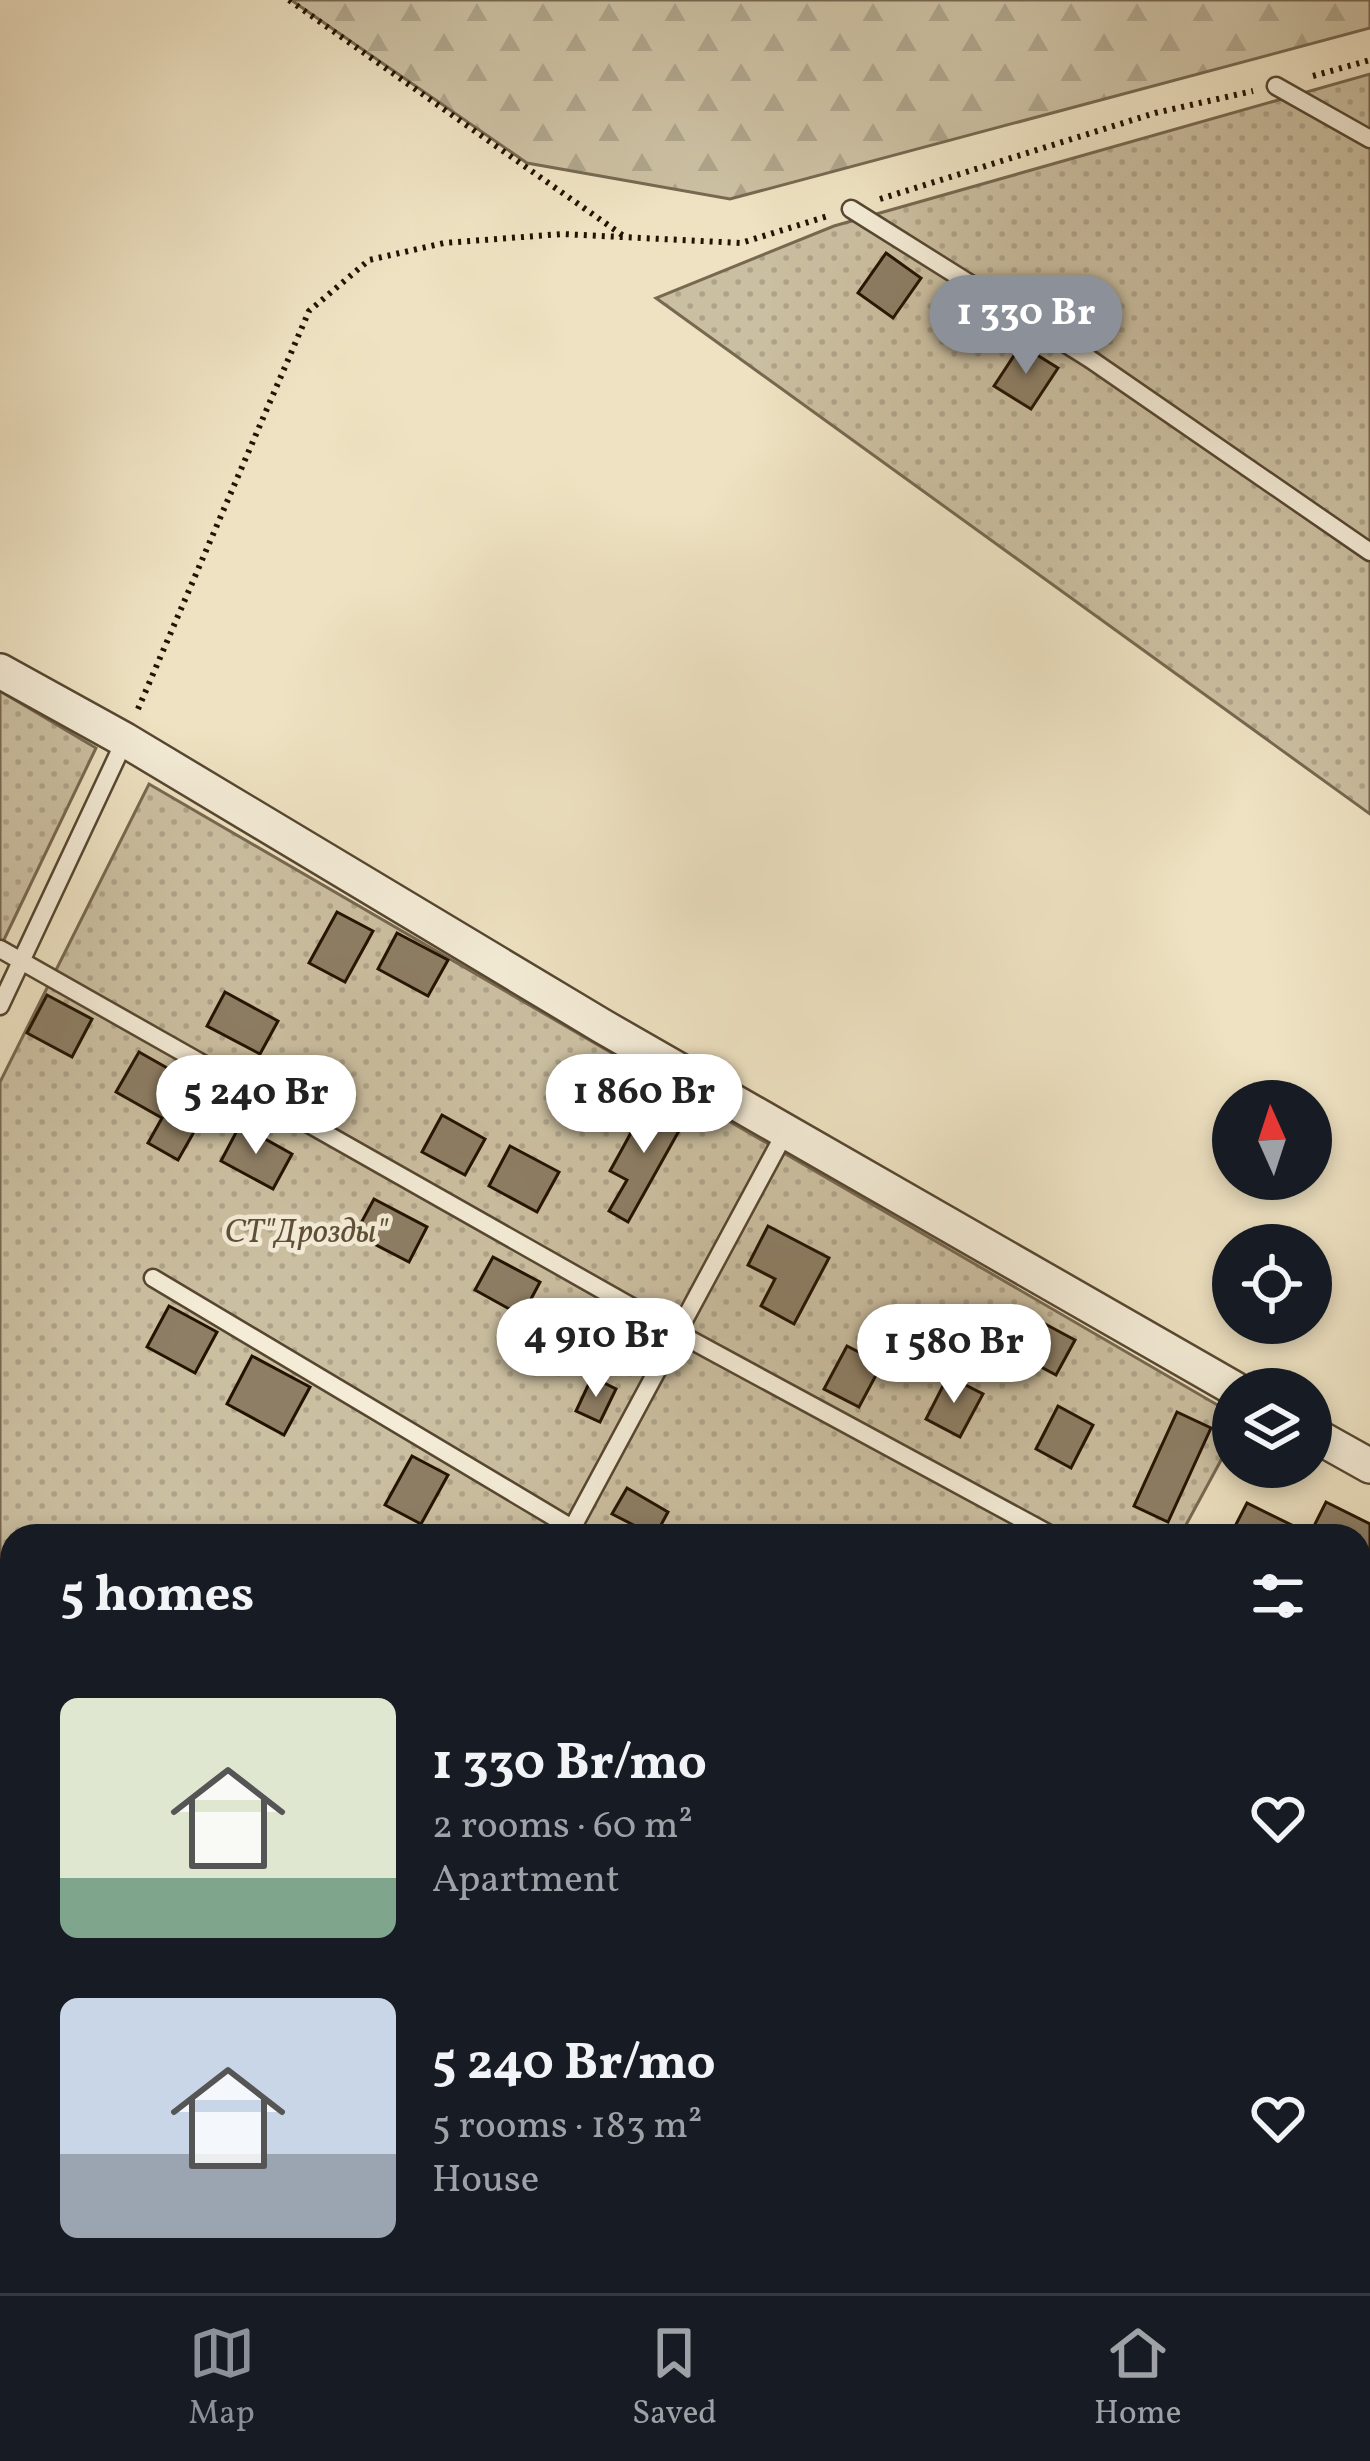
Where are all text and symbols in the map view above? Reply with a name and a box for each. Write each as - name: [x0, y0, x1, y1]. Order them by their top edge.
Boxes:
- pin: 1 330 Br: [902, 275, 1150, 377]
- text: 1 330 Br: [956, 287, 1096, 341]
- pin: 1 860 Br: [520, 1054, 768, 1156]
- pin: 5 240 Br: [132, 1055, 380, 1157]
- text: 1 860 Br: [573, 1066, 715, 1120]
- text: 5 240 Br: [183, 1067, 329, 1121]
- north arrow: [1212, 1080, 1332, 1200]
- map controls: [1212, 1080, 1332, 1488]
- park label: СТ"Дрозды": [225, 1211, 388, 1257]
- button: locate: [1212, 1224, 1332, 1344]
- pin: 4 910 Br: [472, 1298, 720, 1400]
- pin: 1 580 Br: [830, 1304, 1078, 1406]
- text: 4 910 Br: [523, 1310, 669, 1364]
- text: 1 580 Br: [884, 1316, 1024, 1370]
- button: layers: [1212, 1368, 1332, 1488]
- text: 5 homes: [60, 1561, 254, 1632]
- icon: filters: [1245, 1563, 1311, 1629]
- text: 1 330 Br/mo: [432, 1729, 707, 1800]
- icon: home: [156, 1746, 300, 1890]
- icon: heart: [1245, 1785, 1311, 1851]
- text: 2 rooms · 60 m²: [432, 1800, 693, 1854]
- text: Apartment: [432, 1854, 620, 1908]
- text: 5 240 Br/mo: [432, 2029, 716, 2100]
- icon: home: [156, 2046, 300, 2190]
- icon: heart: [1245, 2085, 1311, 2151]
- text: 5 rooms · 183 m²: [432, 2100, 703, 2154]
- text: House: [432, 2154, 539, 2208]
- tab: Map: [189, 2320, 255, 2438]
- tab: Saved: [632, 2320, 717, 2438]
- tab: Home: [1094, 2320, 1181, 2438]

